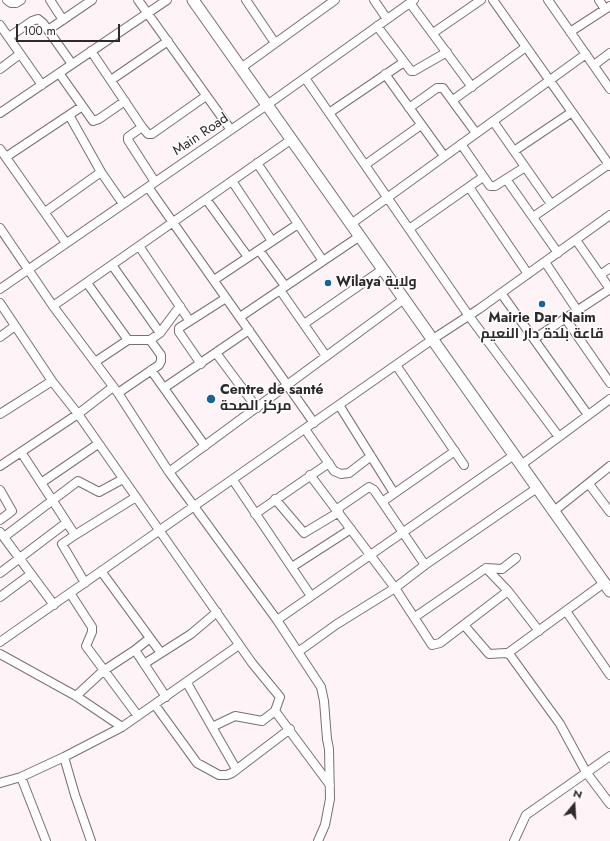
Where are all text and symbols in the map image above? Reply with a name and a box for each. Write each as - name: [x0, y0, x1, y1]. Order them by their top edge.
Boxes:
- scale bar: [18, 16, 122, 42]
- text: 100 m: [23, 22, 56, 40]
- street label: Main Road: [170, 110, 232, 160]
- place label: Wilaya ولاية: [336, 275, 417, 291]
- marker: Wilaya ولاية: [323, 278, 333, 288]
- marker: Mairie Dar Naim قاعة بلدة دار النعيم: [537, 299, 547, 309]
- place label: Mairie Dar Naim قاعة بلدة دار النعيم: [480, 311, 604, 344]
- place label: Centre de santé مركز الصحة: [220, 383, 323, 416]
- marker: Centre de santé مركز الصحة: [205, 393, 217, 405]
- north arrow: [554, 785, 594, 825]
- text: N: [571, 785, 584, 803]

